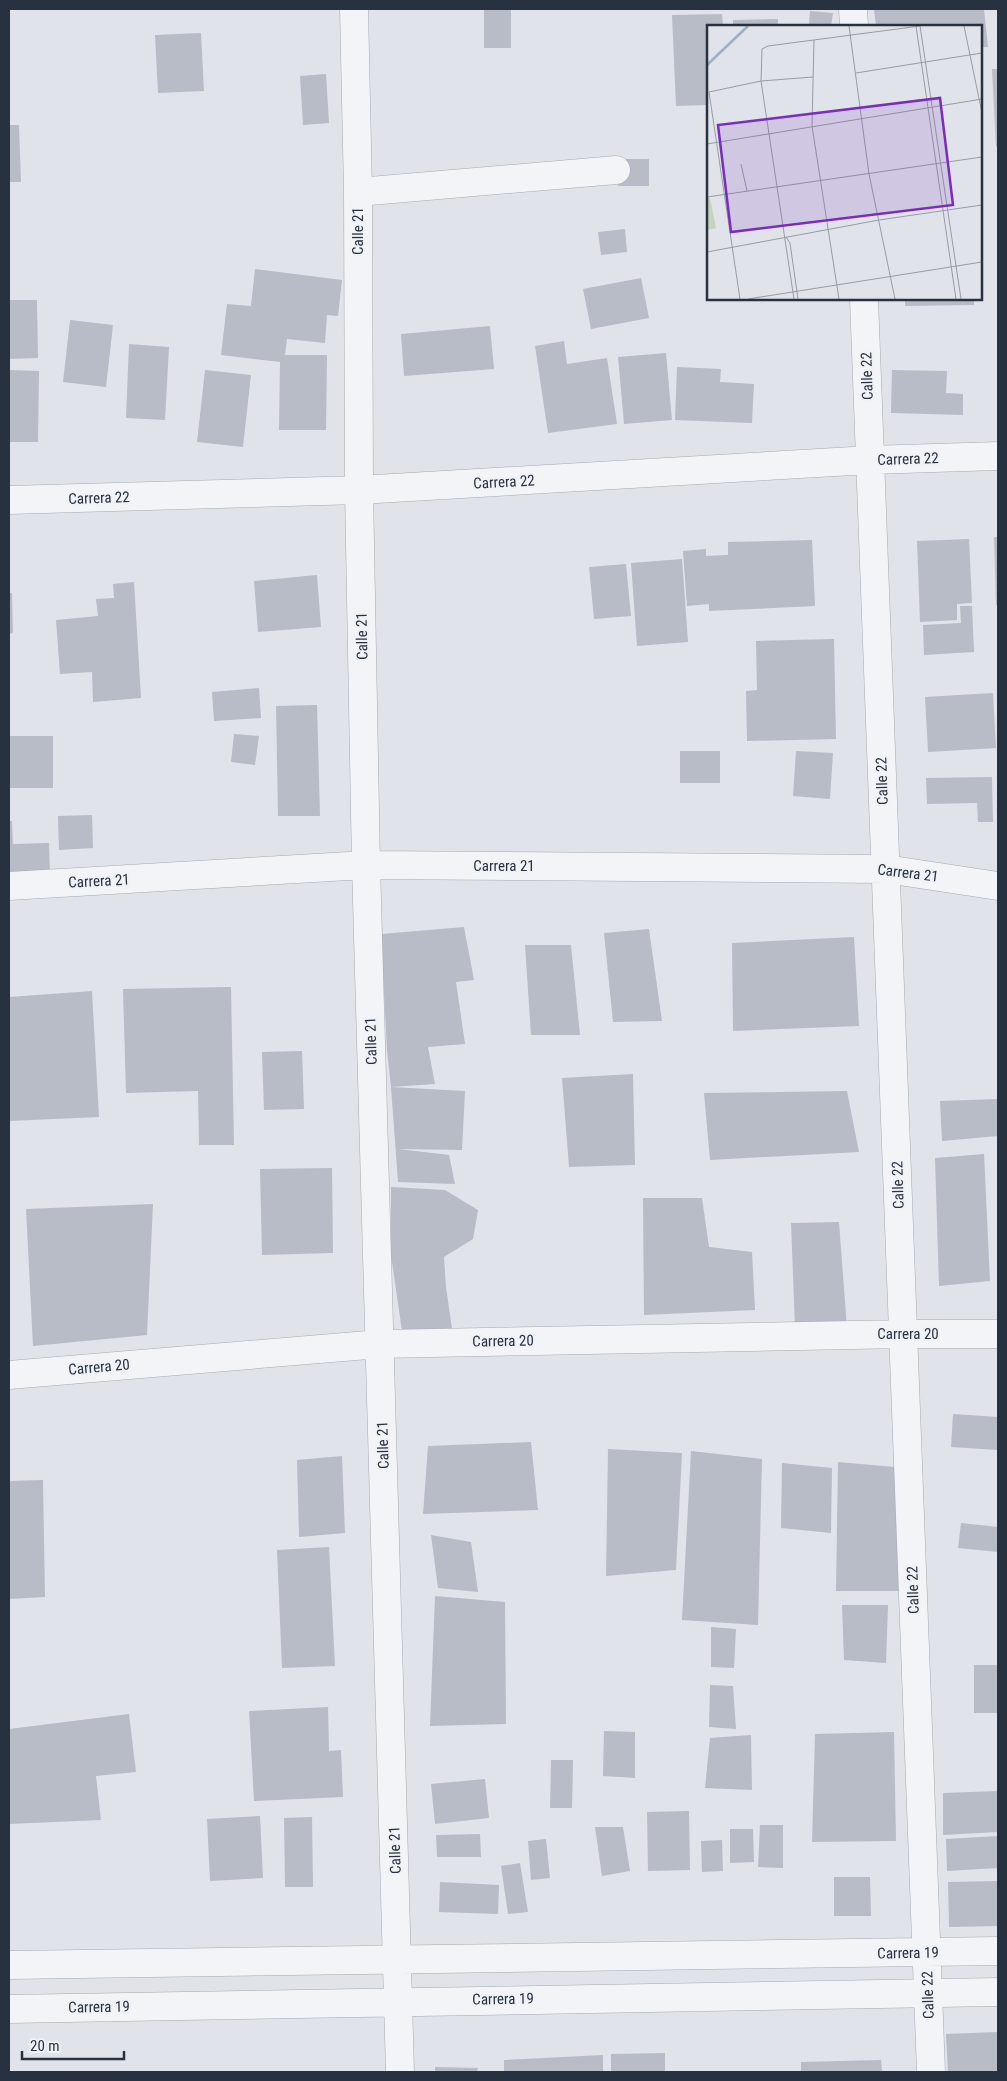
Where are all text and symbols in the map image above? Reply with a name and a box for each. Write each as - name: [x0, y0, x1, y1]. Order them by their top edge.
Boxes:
- inset map: [707, 25, 982, 300]
- street label: Calle 21: [349, 207, 367, 255]
- street label: Calle 22: [857, 352, 877, 400]
- street label: Carrera 22: [877, 449, 939, 469]
- street label: Carrera 22: [473, 471, 535, 493]
- street label: Carrera 22: [68, 488, 130, 508]
- street label: Calle 21: [353, 612, 371, 660]
- street label: Calle 22: [872, 757, 892, 805]
- street label: Carrera 21: [473, 857, 535, 875]
- street label: Carrera 21: [876, 860, 940, 886]
- street label: Carrera 21: [68, 870, 130, 892]
- street label: Calle 21: [361, 1017, 381, 1065]
- street label: Calle 22: [888, 1161, 908, 1209]
- street label: Carrera 20: [877, 1325, 939, 1343]
- street label: Carrera 20: [472, 1331, 534, 1351]
- street label: Carrera 20: [68, 1355, 130, 1379]
- street label: Calle 21: [373, 1421, 393, 1469]
- street label: Calle 22: [903, 1566, 923, 1614]
- street label: Calle 21: [385, 1826, 405, 1874]
- street label: Carrera 19: [877, 1943, 939, 1963]
- street label: Calle 22: [918, 1971, 938, 2019]
- street label: Carrera 19: [472, 1989, 534, 2009]
- street label: Carrera 19: [68, 1997, 130, 2017]
- scale bar: [22, 2028, 125, 2060]
- text: 20 m: [30, 2037, 60, 2055]

